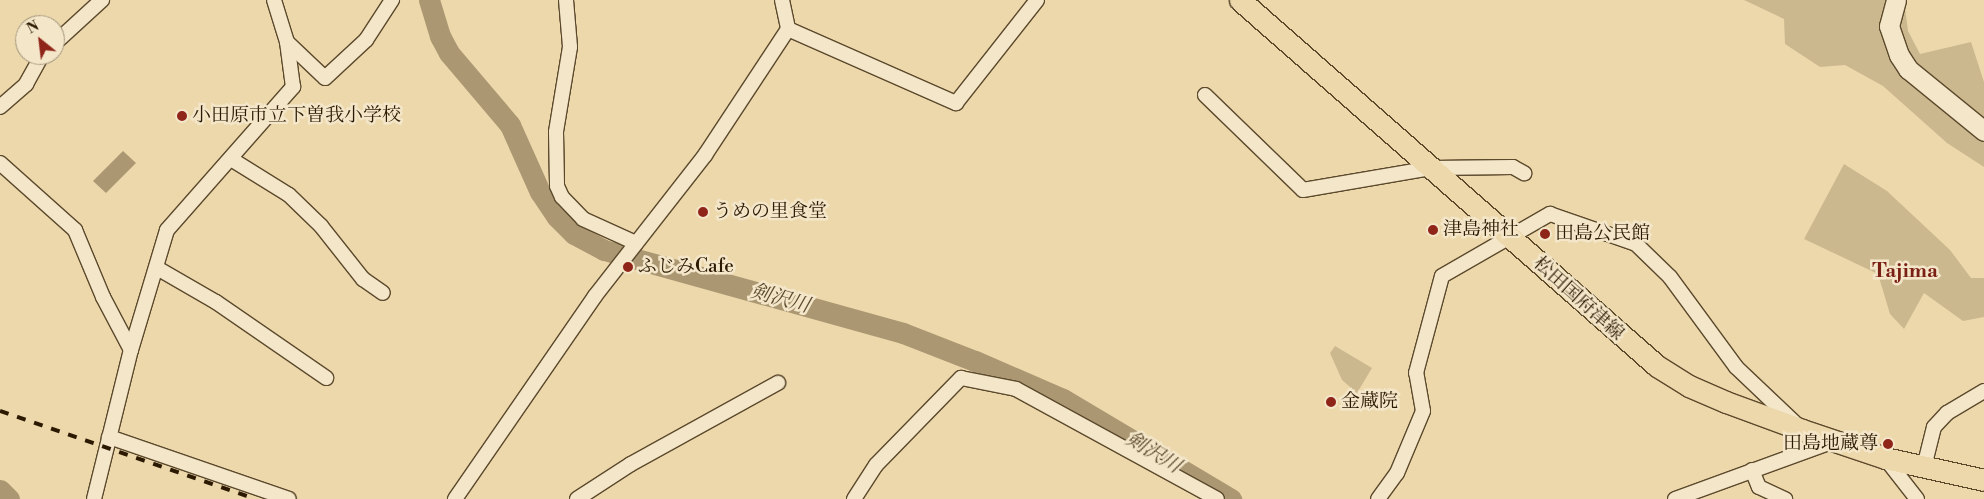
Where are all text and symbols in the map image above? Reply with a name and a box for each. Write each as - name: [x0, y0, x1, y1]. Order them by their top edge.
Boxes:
- north arrow: [15, 15, 65, 65]
- text: N: [24, 17, 42, 38]
- place label: 小田原市立下曽我小学校: [192, 105, 401, 127]
- marker: 小田原市立下曽我小学校: [176, 110, 188, 122]
- place label: うめの里食堂: [713, 201, 827, 223]
- marker: うめの里食堂: [697, 206, 709, 218]
- place label: 津島神社: [1443, 219, 1519, 241]
- place label: 田島公民館: [1555, 223, 1650, 245]
- marker: 津島神社: [1427, 224, 1439, 236]
- marker: 田島公民館: [1539, 228, 1551, 240]
- street label: 松田国府津線: [1528, 252, 1628, 346]
- place label: ふじみCafe: [638, 256, 734, 278]
- district label: Tajima: [1872, 259, 1938, 283]
- marker: ふじみCafe: [622, 261, 634, 273]
- water label: 剣沢川: [748, 280, 812, 318]
- place label: 金蔵院: [1341, 391, 1398, 413]
- marker: 金蔵院: [1325, 396, 1337, 408]
- water label: 剣沢川: [1121, 427, 1185, 479]
- place label: 田島地蔵尊: [1783, 433, 1878, 455]
- marker: 田島地蔵尊: [1882, 438, 1894, 450]

